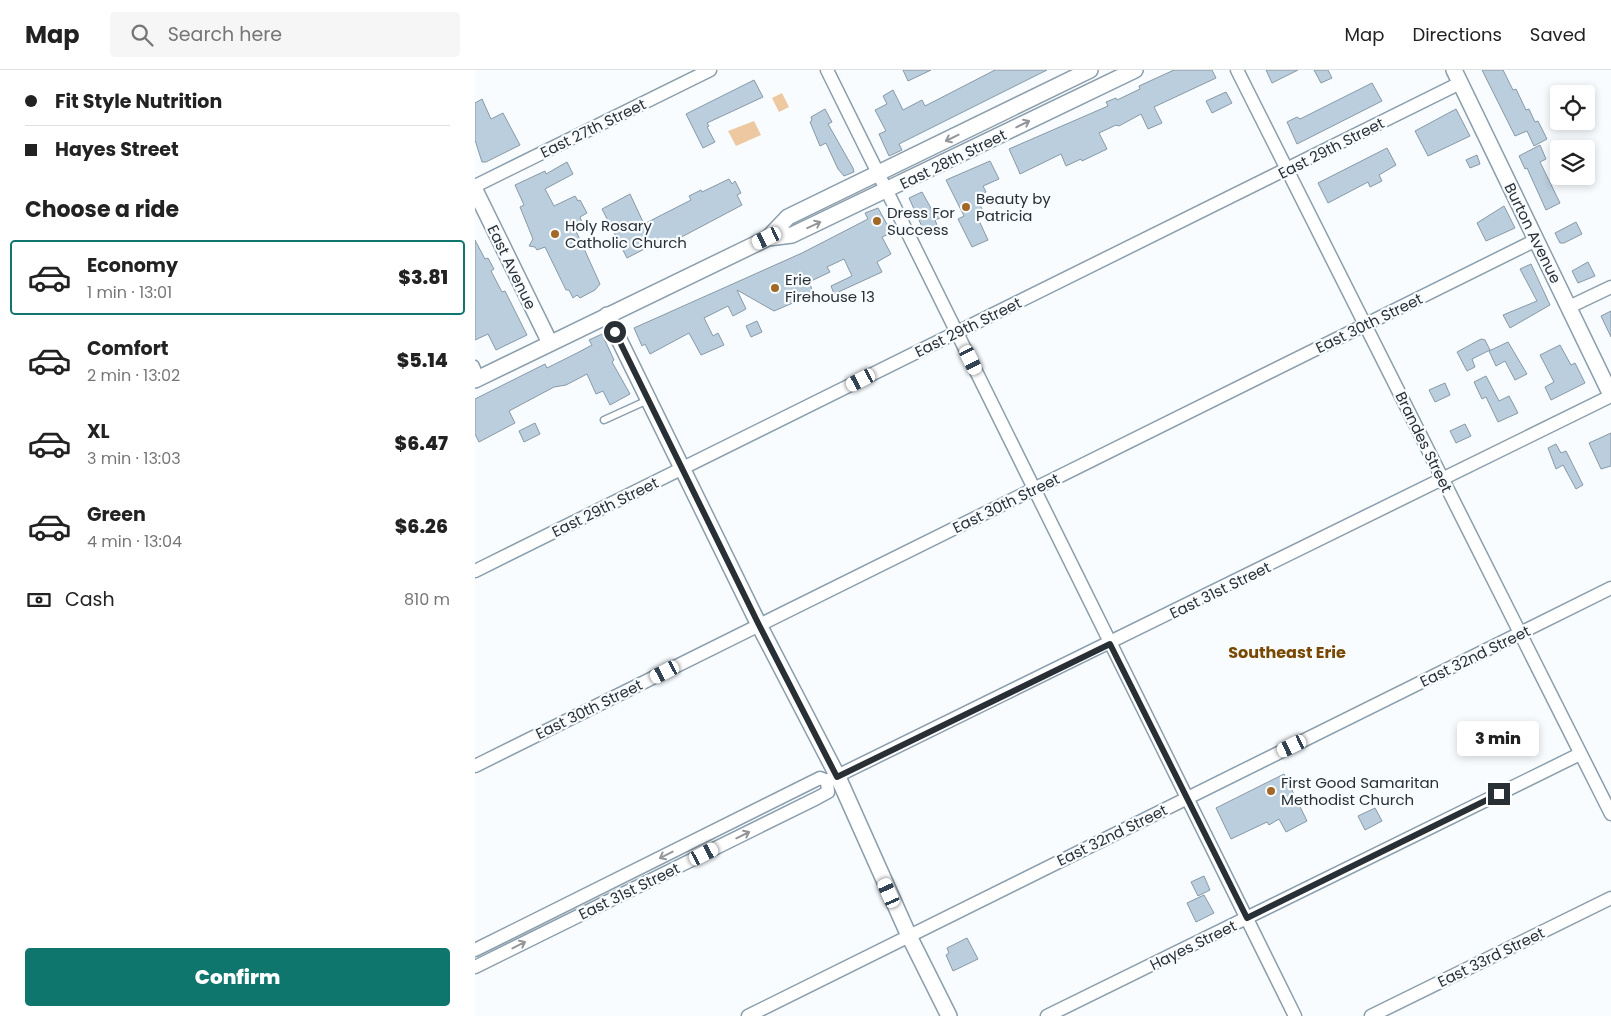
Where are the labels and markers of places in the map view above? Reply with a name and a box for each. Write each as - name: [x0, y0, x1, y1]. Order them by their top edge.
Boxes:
- place label: Beauty by Patricia: [976, 188, 1051, 226]
- marker: Beauty by Patricia: [960, 201, 972, 213]
- place label: Dress For Success: [887, 202, 955, 240]
- place label: Holy Rosary Catholic Church: [565, 215, 687, 253]
- marker: Dress For Success: [871, 215, 883, 227]
- marker: Holy Rosary Catholic Church: [549, 228, 561, 240]
- place label: Erie Firehouse 13: [785, 269, 875, 307]
- marker: Erie Firehouse 13: [769, 282, 781, 294]
- place label: First Good Samaritan Methodist Church: [1281, 772, 1439, 810]
- marker: First Good Samaritan Methodist Church: [1265, 785, 1277, 797]

